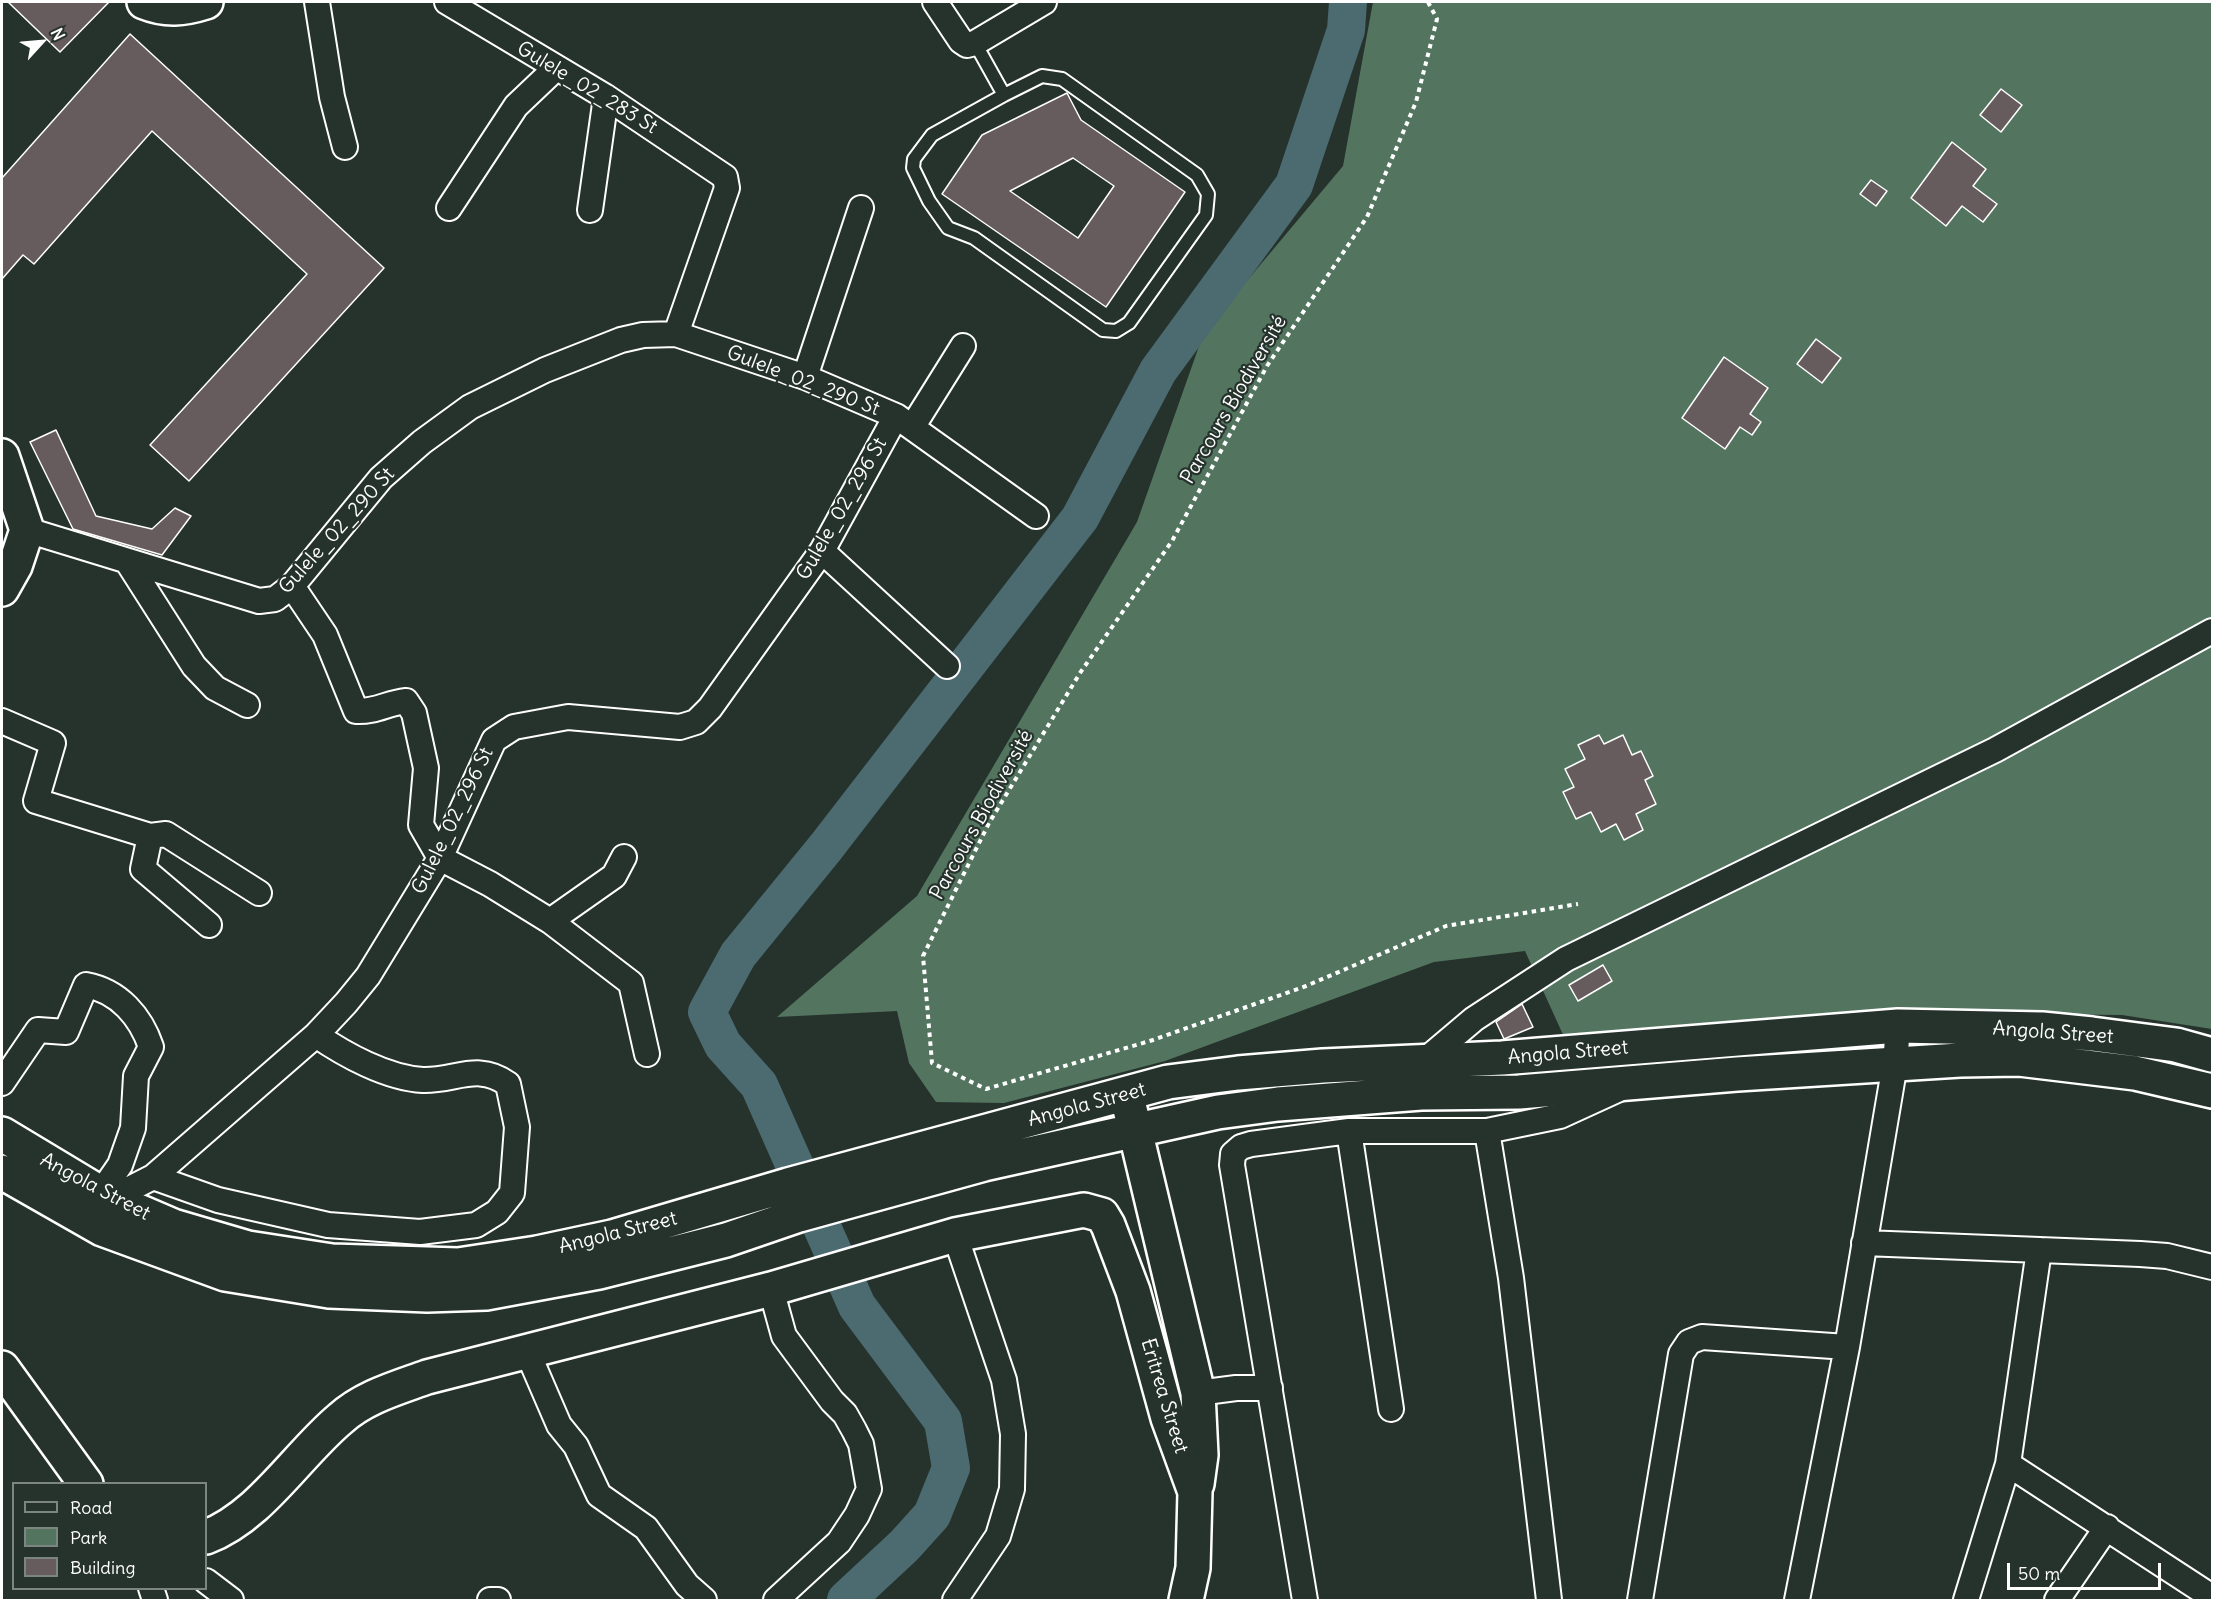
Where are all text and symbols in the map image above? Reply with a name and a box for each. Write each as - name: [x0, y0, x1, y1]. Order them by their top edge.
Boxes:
- north arrow: [12, 12, 72, 72]
- text: N: [47, 25, 70, 43]
- street label: Gulele_02_283 St: [512, 37, 662, 139]
- street label: Parcours Biodiversité: [1176, 312, 1292, 488]
- street label: Gulele_02_290 St: [723, 341, 883, 421]
- street label: Gulele_02_296 St: [792, 434, 892, 584]
- street label: Gulele_02_290 St: [274, 463, 400, 599]
- street label: Parcours Biodiversité: [925, 726, 1039, 904]
- street label: Gulele_02_296 St: [407, 744, 499, 898]
- street label: Angola Street: [1992, 1017, 2114, 1049]
- street label: Angola Street: [1507, 1036, 1629, 1070]
- street label: Angola Street: [1026, 1078, 1148, 1132]
- street label: Angola Street: [36, 1148, 154, 1226]
- street label: Angola Street: [556, 1207, 680, 1259]
- street label: Eritrea Street: [1135, 1336, 1193, 1456]
- legend: [12, 1482, 207, 1590]
- text: Road: [70, 1496, 112, 1519]
- text: Park: [70, 1526, 107, 1549]
- scale bar: [2010, 1551, 2164, 1589]
- text: Building: [70, 1556, 135, 1579]
- text: 50 m: [2018, 1562, 2060, 1585]

